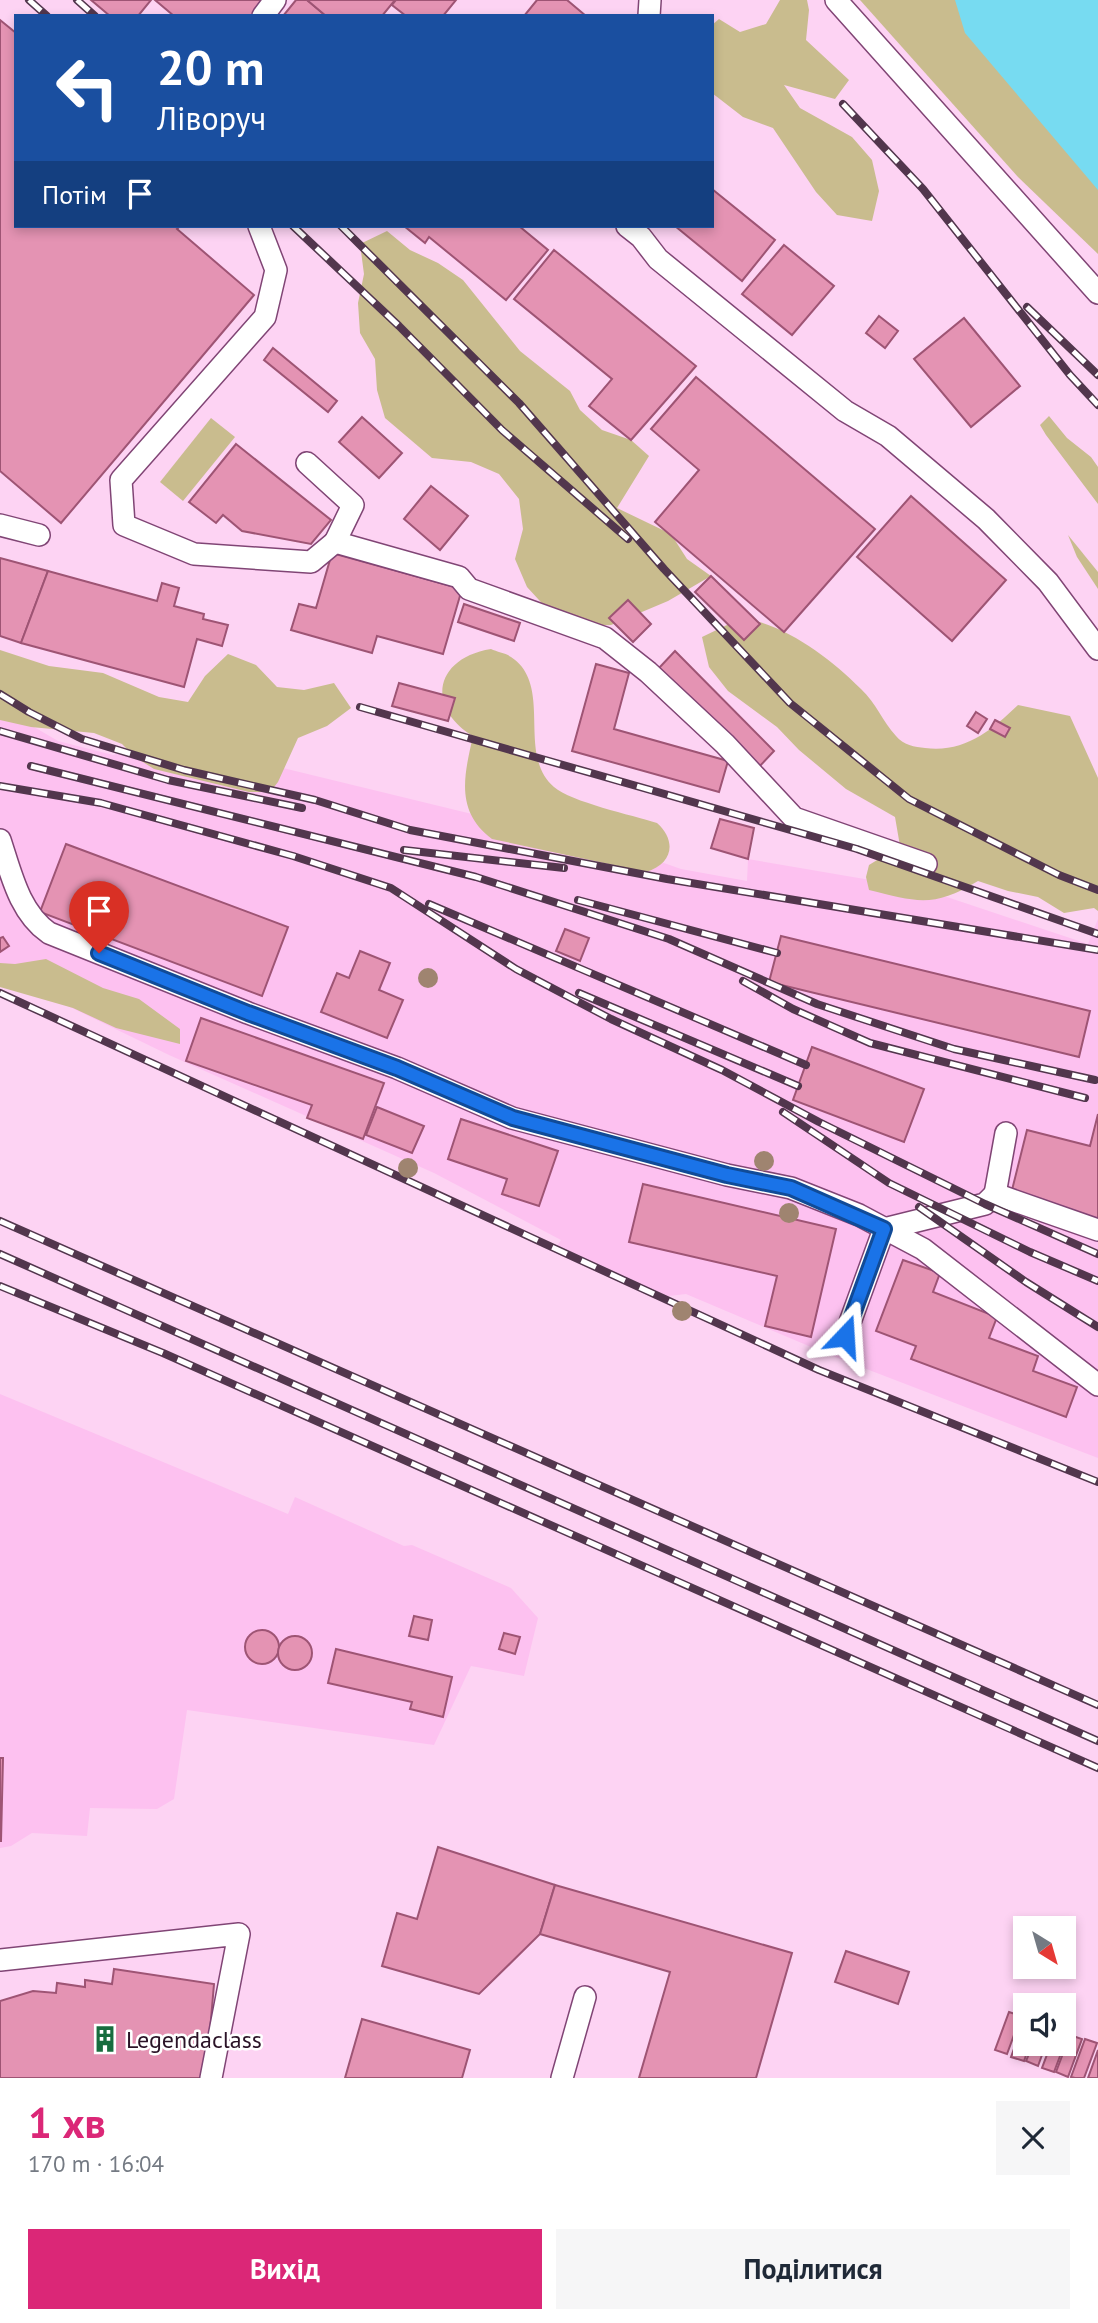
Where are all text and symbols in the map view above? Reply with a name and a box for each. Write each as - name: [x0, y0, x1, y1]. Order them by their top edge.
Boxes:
- text: 20 m: [157, 35, 264, 99]
- icon: left: [42, 42, 133, 133]
- text: Ліворуч: [157, 97, 266, 139]
- icon: arrive: [121, 175, 159, 213]
- text: Потім: [42, 178, 107, 211]
- pin: [69, 881, 129, 953]
- icon: arrive: [80, 892, 118, 930]
- position arrow: [808, 1299, 882, 1373]
- north arrow: [1013, 1916, 1076, 1979]
- map controls: [1013, 1916, 1076, 2056]
- button: sound: [1013, 1993, 1076, 2056]
- building icon: Legendaclass: [90, 2024, 120, 2054]
- place label: Legendaclass: [126, 2024, 262, 2055]
- text: 1 хв: [28, 2095, 106, 2150]
- button: close: [996, 2101, 1070, 2175]
- text: 170 m · 16:04: [28, 2149, 164, 2178]
- button: Вихід: [28, 2229, 542, 2309]
- button: Поділитися: [556, 2229, 1070, 2309]

